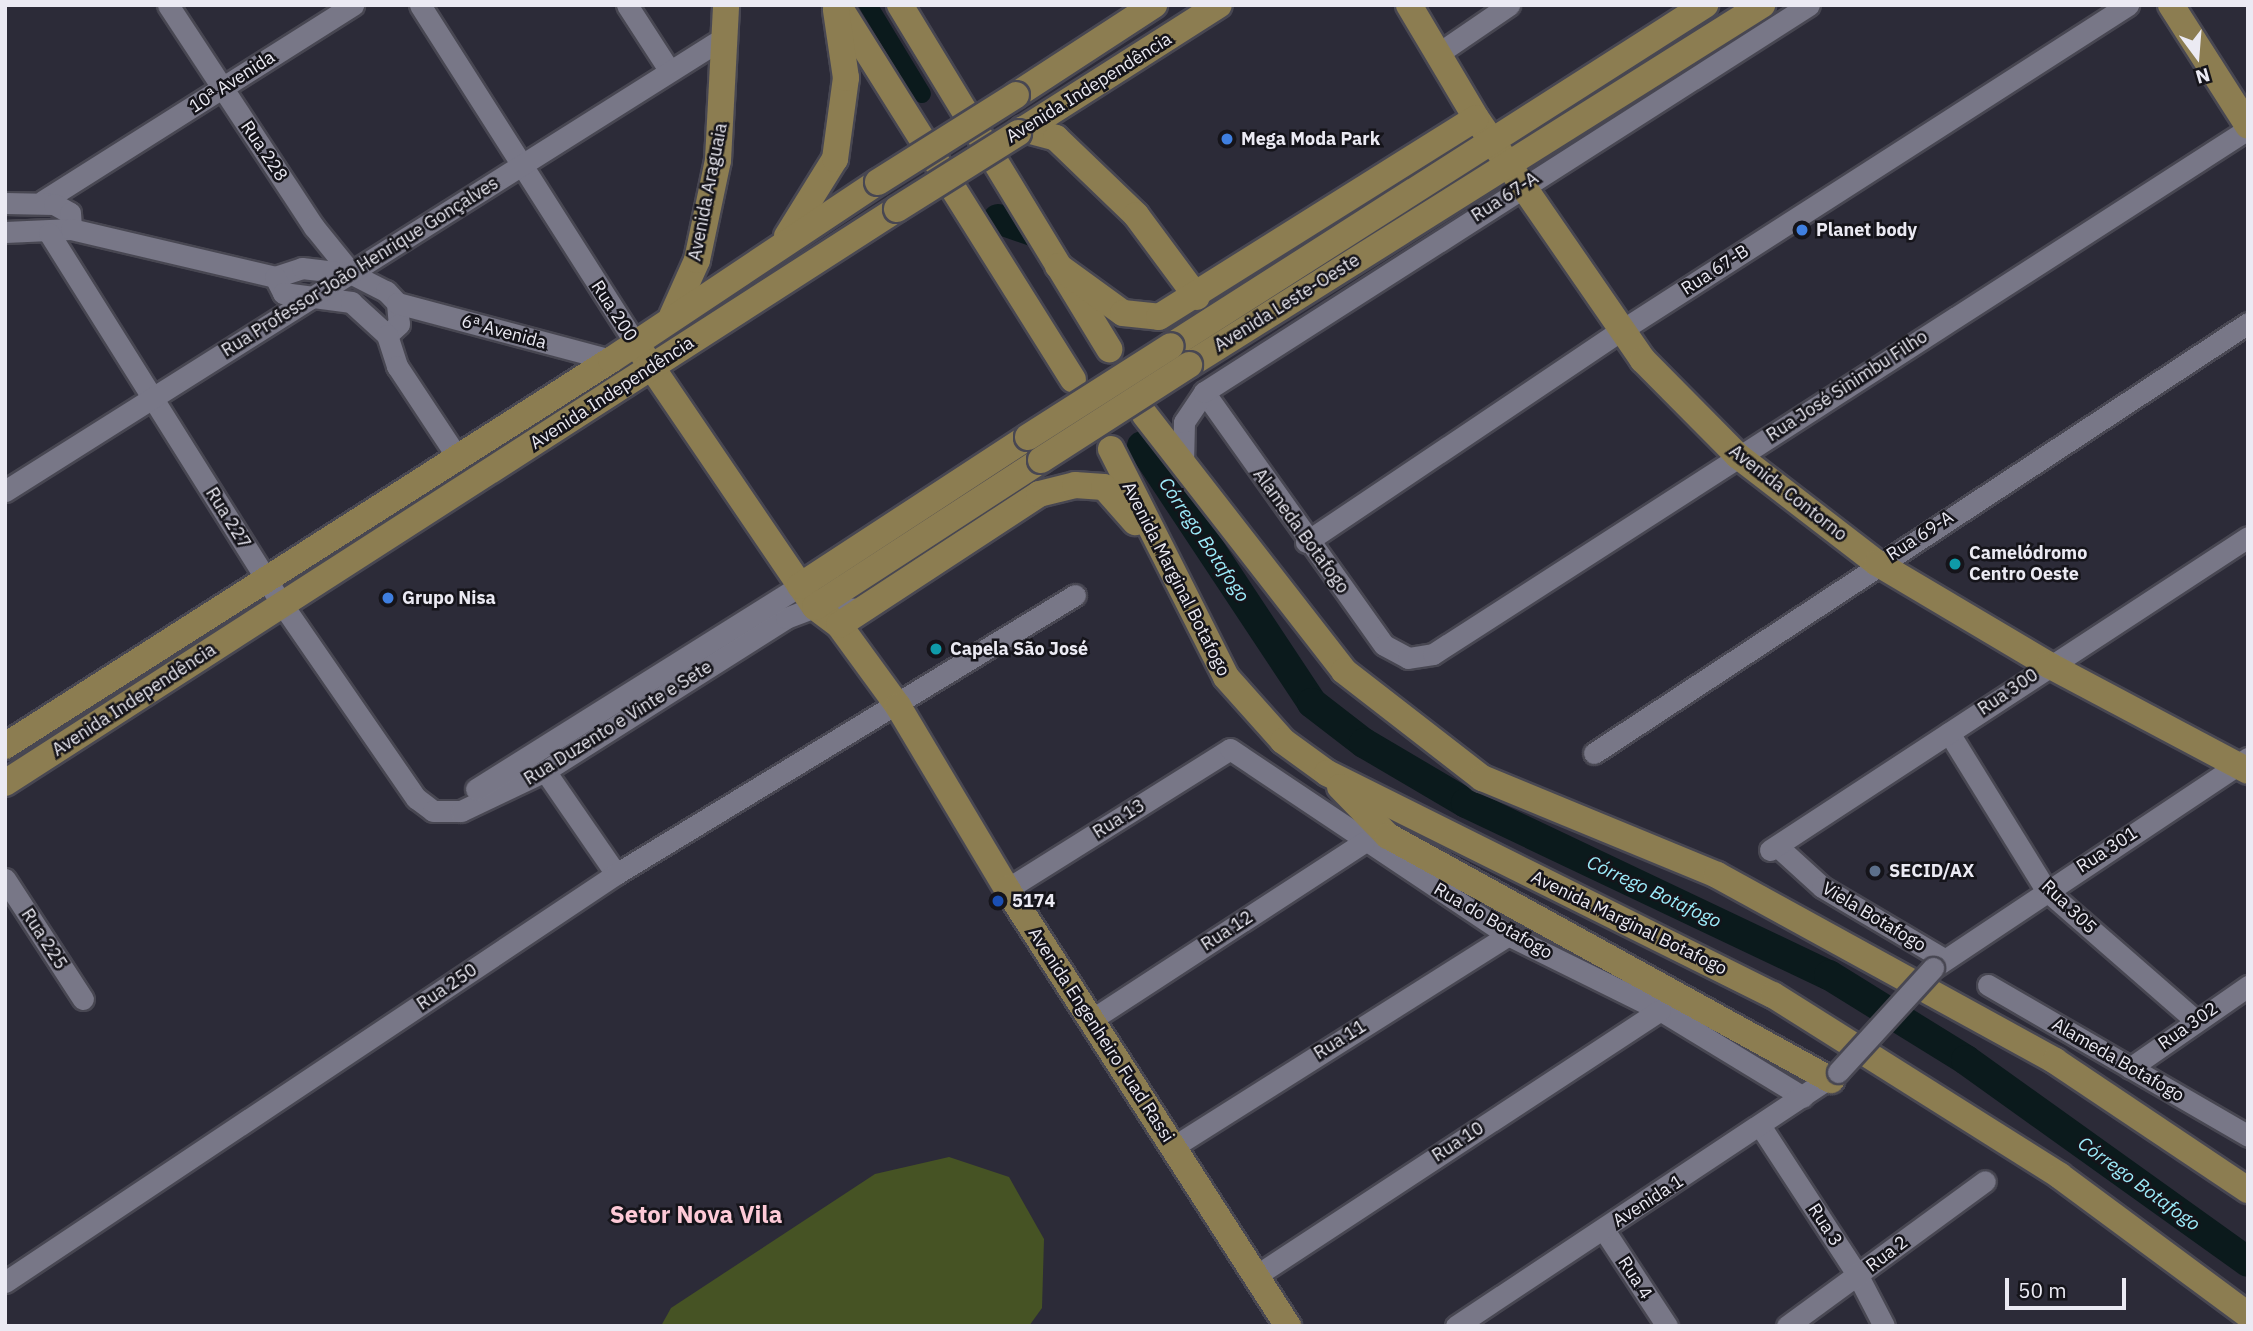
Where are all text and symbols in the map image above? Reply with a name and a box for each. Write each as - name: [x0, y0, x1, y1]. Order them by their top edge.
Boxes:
- north arrow: [2162, 21, 2232, 91]
- street label: Avenida Independência: [1002, 28, 1176, 148]
- street label: 10ª Avenida: [185, 46, 279, 118]
- text: N: [2193, 63, 2213, 90]
- street label: Rua 228: [236, 117, 292, 185]
- street label: Avenida Araguaia: [684, 121, 732, 263]
- place label: Mega Moda Park: [1241, 128, 1380, 150]
- marker: Mega Moda Park: [1219, 131, 1235, 147]
- street label: Rua 67-A: [1467, 167, 1543, 227]
- street label: Rua Professor João Henrique Gonçalves: [218, 172, 502, 362]
- place label: Planet body: [1816, 219, 1917, 241]
- marker: Planet body: [1794, 222, 1810, 238]
- street label: Rua 67-B: [1677, 240, 1753, 300]
- street label: Avenida Leste-Oeste: [1210, 250, 1364, 356]
- street label: Rua 200: [586, 277, 642, 345]
- street label: 6ª Avenida: [459, 310, 549, 354]
- street label: Rua José Sinimbu Filho: [1762, 326, 1932, 446]
- street label: Avenida Independência: [526, 332, 698, 454]
- street label: Avenida Contorno: [1725, 440, 1851, 546]
- street label: Alameda Botafogo: [1248, 464, 1354, 598]
- water label: Córrego Botafogo: [1154, 473, 1254, 607]
- street label: Avenida Marginal Botafogo: [1118, 478, 1234, 680]
- street label: Rua 227: [201, 483, 255, 553]
- street label: Rua 69-A: [1882, 506, 1958, 566]
- place label: Camelódromo Centro Oeste: [1969, 543, 2087, 586]
- marker: Camelódromo Centro Oeste: [1947, 556, 1963, 572]
- place label: Grupo Nisa: [402, 587, 496, 609]
- marker: Grupo Nisa: [380, 590, 396, 606]
- place label: Capela São José: [950, 638, 1088, 660]
- street label: Avenida Independência: [48, 639, 220, 761]
- marker: Capela São José: [928, 641, 944, 657]
- street label: Rua Duzento e Vinte e Sete: [520, 656, 716, 790]
- street label: Rua 300: [1974, 664, 2042, 720]
- street label: Rua 13: [1089, 795, 1149, 843]
- street label: Rua 301: [2073, 822, 2141, 878]
- water label: Córrego Botafogo: [1583, 851, 1725, 933]
- place label: SECID/AX: [1889, 860, 1974, 882]
- marker: SECID/AX: [1867, 863, 1883, 879]
- street label: Avenida Marginal Botafogo: [1528, 866, 1730, 980]
- street label: Rua 305: [2037, 876, 2101, 938]
- street label: Rua do Botafogo: [1430, 878, 1556, 964]
- street label: Viela Botafogo: [1818, 878, 1930, 956]
- place label: 5174: [1012, 890, 1055, 912]
- marker: 5174: [990, 893, 1006, 909]
- street label: Rua 225: [16, 905, 72, 973]
- street label: Rua 12: [1197, 906, 1257, 956]
- street label: Avenida Engenheiro Fuad Rassi: [1023, 924, 1179, 1146]
- street label: Rua 250: [413, 959, 481, 1015]
- street label: Rua 302: [2154, 998, 2222, 1054]
- street label: Alameda Botafogo: [2048, 1013, 2188, 1107]
- street label: Rua 11: [1310, 1016, 1370, 1064]
- street label: Rua 10: [1428, 1117, 1488, 1167]
- water label: Córrego Botafogo: [2073, 1132, 2205, 1236]
- street label: Avenida 1: [1609, 1170, 1687, 1232]
- street label: Rua 3: [1803, 1200, 1847, 1250]
- district label: Setor Nova Vila: [610, 1201, 782, 1229]
- street label: Rua 2: [1862, 1231, 1912, 1277]
- street label: Rua 4: [1613, 1253, 1657, 1303]
- scale bar: [2008, 1264, 2129, 1308]
- text: 50 m: [2018, 1276, 2067, 1304]

